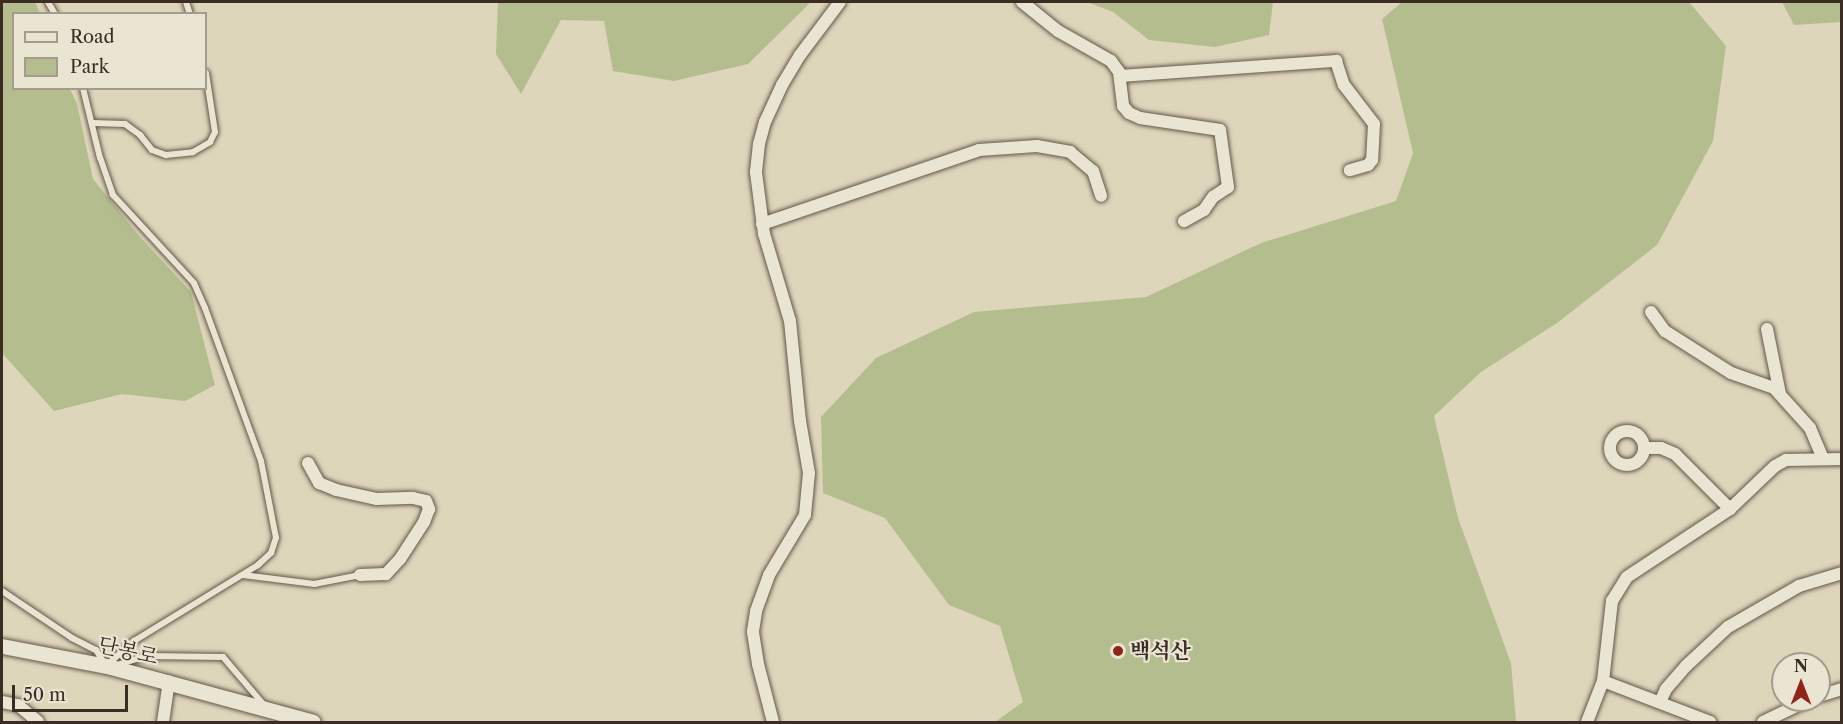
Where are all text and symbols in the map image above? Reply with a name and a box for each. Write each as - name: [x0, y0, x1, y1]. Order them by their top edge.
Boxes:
- legend: [12, 12, 207, 90]
- text: Road: [70, 26, 115, 48]
- text: Park: [70, 56, 109, 78]
- street label: 단봉로: [96, 632, 160, 670]
- place label: 백석산: [1130, 638, 1191, 664]
- marker: 백석산: [1111, 644, 1125, 658]
- north arrow: [1771, 652, 1831, 712]
- text: N: [1794, 656, 1808, 676]
- scale bar: [15, 673, 130, 711]
- text: 50 m: [23, 684, 66, 706]

